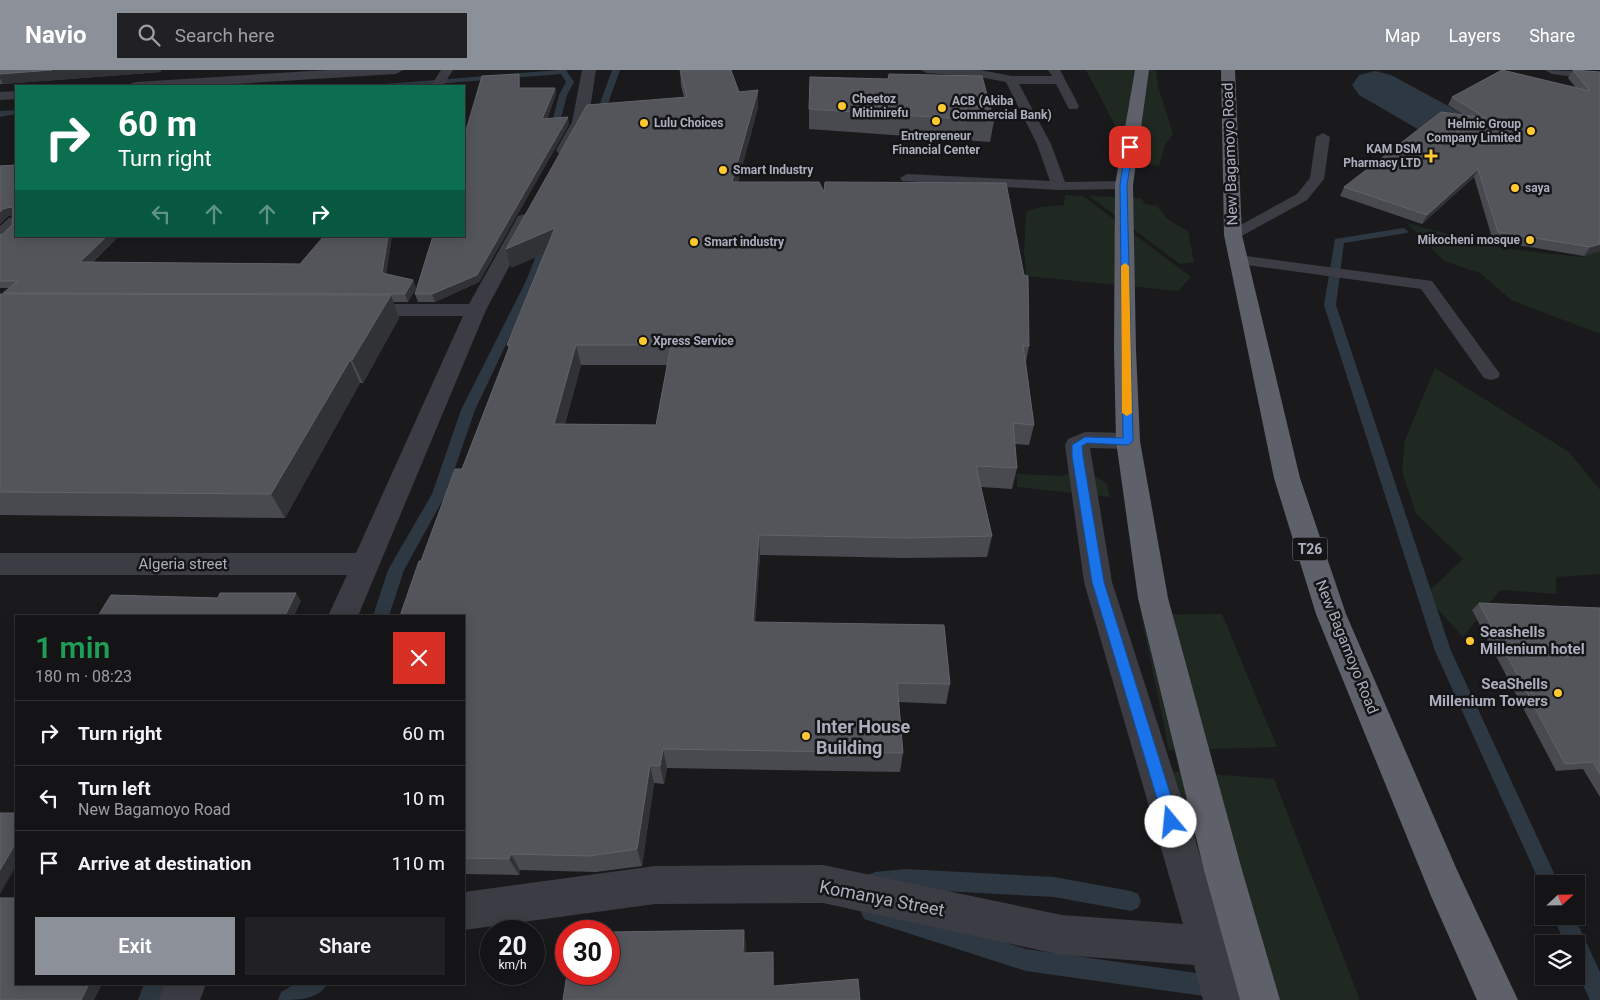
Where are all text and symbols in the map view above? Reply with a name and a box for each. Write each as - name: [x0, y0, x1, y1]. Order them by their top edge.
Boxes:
- search box: [117, 13, 467, 58]
- text: Navio: [25, 21, 87, 49]
- icon: search: [135, 21, 163, 49]
- text: Search here: [175, 24, 275, 47]
- text: Map: [1385, 25, 1420, 46]
- text: Layers: [1448, 25, 1501, 46]
- text: Share: [1529, 25, 1575, 46]
- street label: New Bagamoyo Road: [1219, 82, 1241, 226]
- place label: Cheetoz Mitimirefu: [852, 92, 909, 120]
- place label: ACB (Akiba Commercial Bank): [952, 94, 1052, 122]
- marker: Cheetoz Mitimirefu: [836, 100, 848, 112]
- marker: ACB (Akiba Commercial Bank): [936, 102, 948, 114]
- text: 60 m: [118, 104, 197, 145]
- icon: right: [35, 105, 100, 170]
- marker: Entrepreneur Financial Center: [930, 115, 942, 127]
- place label: Lulu Choices: [654, 116, 723, 130]
- marker: Lulu Choices: [638, 117, 650, 129]
- place label: Helmic Group Company Limited: [1427, 117, 1521, 145]
- marker: Helmic Group Company Limited: [1525, 125, 1537, 137]
- pin: [1109, 126, 1151, 168]
- place label: Entrepreneur Financial Center: [892, 129, 980, 157]
- icon: arrive: [1116, 133, 1144, 161]
- place label: KAM DSM Pharmacy LTD: [1343, 142, 1421, 170]
- text: Turn right: [118, 146, 212, 171]
- marker: KAM DSM Pharmacy LTD: [1425, 150, 1437, 162]
- place label: Smart Industry: [733, 163, 814, 177]
- marker: Smart Industry: [717, 164, 729, 176]
- place label: saya: [1525, 181, 1550, 195]
- marker: saya: [1509, 182, 1521, 194]
- icon: left: [147, 200, 175, 228]
- icon: ahead: [200, 200, 228, 228]
- icon: ahead: [253, 200, 281, 228]
- icon: right: [306, 200, 334, 228]
- place label: Mikocheni mosque: [1417, 233, 1521, 247]
- marker: Mikocheni mosque: [1524, 234, 1536, 246]
- place label: Smart industry: [704, 235, 785, 249]
- marker: Smart industry: [688, 236, 700, 248]
- place label: Xpress Service: [653, 334, 734, 348]
- marker: Xpress Service: [637, 335, 649, 347]
- road number: T26: [1292, 538, 1328, 560]
- street label: Algeria street: [139, 555, 228, 573]
- street label: New Bagamoyo Road: [1312, 577, 1382, 717]
- place label: Seashells Millenium hotel: [1480, 623, 1585, 658]
- text: 1 min: [35, 630, 110, 665]
- button: close: [393, 632, 445, 684]
- marker: Seashells Millenium hotel: [1464, 635, 1476, 647]
- text: 180 m · 08:23: [35, 667, 132, 686]
- place label: SeaShells Millenium Towers: [1429, 675, 1548, 710]
- marker: SeaShells Millenium Towers: [1552, 687, 1564, 699]
- place label: Inter House Building: [816, 716, 910, 758]
- icon: right: [35, 719, 63, 747]
- text: Turn right: [78, 722, 162, 745]
- text: 60 m: [402, 722, 445, 745]
- marker: Inter House Building: [800, 730, 812, 742]
- text: Turn left: [78, 777, 151, 800]
- icon: left: [35, 784, 63, 812]
- text: 10 m: [402, 787, 445, 810]
- position arrow: [1144, 795, 1196, 847]
- text: New Bagamoyo Road: [78, 800, 231, 819]
- icon: arrive: [35, 849, 63, 877]
- text: Arrive at destination: [78, 852, 251, 875]
- text: 110 m: [392, 852, 445, 875]
- north arrow: [1535, 875, 1585, 925]
- map controls: [1535, 875, 1585, 985]
- street label: Komanya Street: [818, 876, 946, 920]
- button: Exit: [35, 917, 235, 975]
- button: Share: [245, 917, 445, 975]
- speed limit sign: 30: [555, 920, 620, 985]
- text: 20: [498, 932, 527, 961]
- button: layers: [1535, 935, 1585, 985]
- text: km/h: [498, 958, 527, 972]

